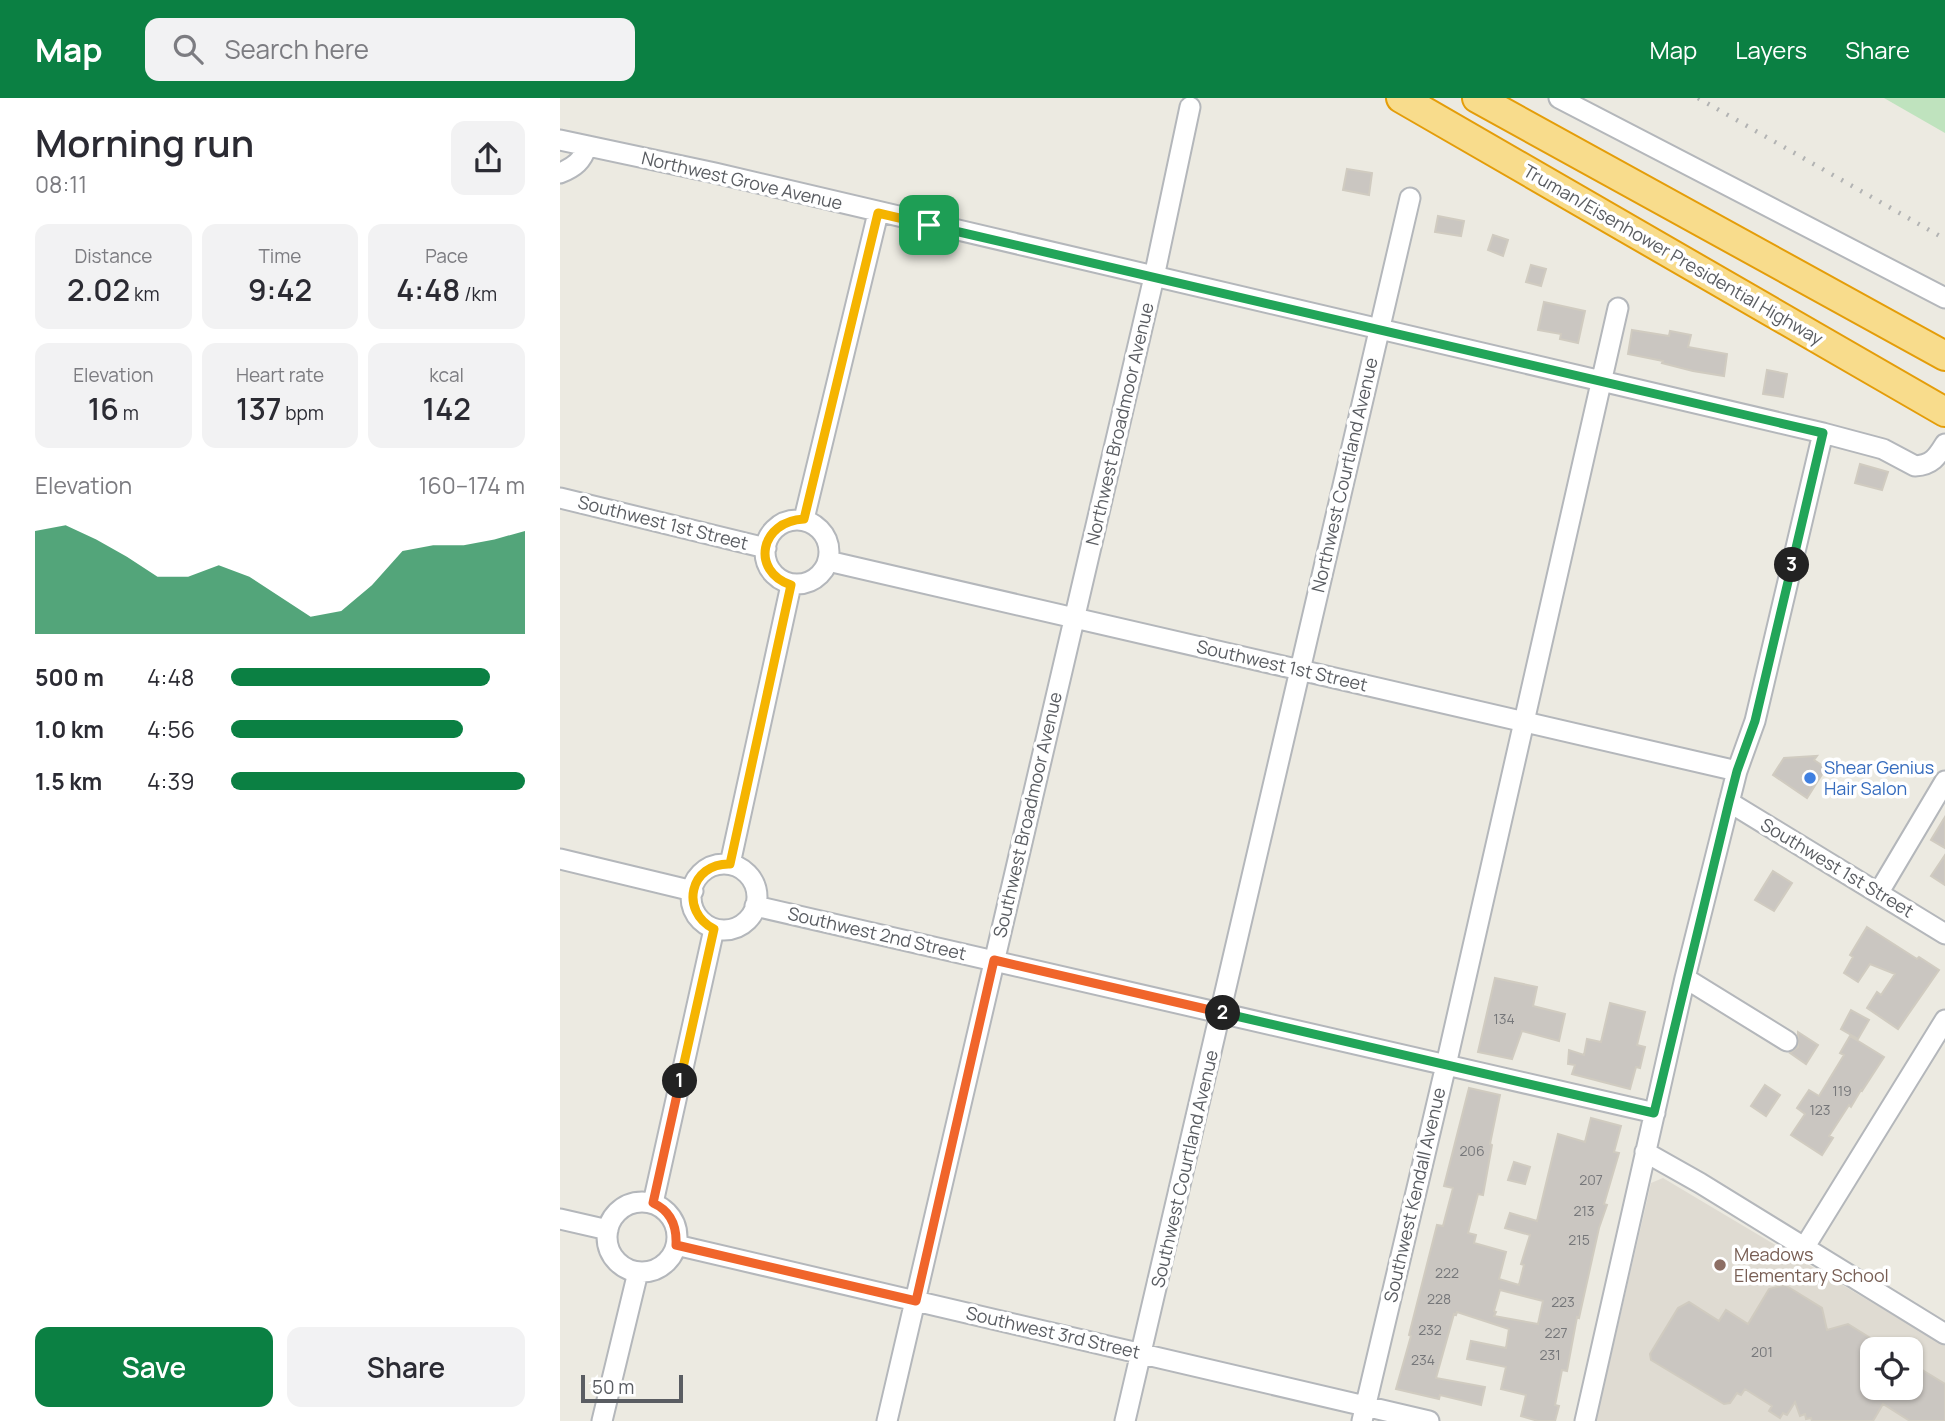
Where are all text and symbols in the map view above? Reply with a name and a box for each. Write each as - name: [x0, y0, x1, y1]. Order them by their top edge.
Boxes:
- search box: [145, 18, 635, 81]
- text: Map: [35, 27, 103, 72]
- icon: search: [169, 30, 207, 68]
- text: Search here: [225, 31, 369, 67]
- text: Map: [1650, 33, 1697, 66]
- text: Layers: [1735, 33, 1807, 66]
- text: Share: [1845, 33, 1910, 66]
- text: Morning run: [35, 116, 254, 168]
- button: share: [451, 121, 525, 195]
- street label: Northwest Grove Avenue: [639, 145, 845, 215]
- street label: Truman/Eisenhower Presidential Highway: [1519, 158, 1828, 350]
- text: 08:11: [35, 168, 87, 200]
- pin: [899, 195, 959, 255]
- icon: arrive: [910, 206, 948, 244]
- text: Distance: [74, 243, 152, 269]
- text: Time: [259, 243, 301, 269]
- text: Pace: [425, 243, 468, 269]
- text: 2.02: [67, 269, 130, 310]
- text: 9:42: [248, 269, 312, 310]
- text: 4:48: [396, 269, 460, 310]
- text: km: [130, 281, 160, 307]
- text: /km: [460, 281, 497, 307]
- street label: Northwest Broadmoor Avenue: [1079, 300, 1159, 548]
- street label: Northwest Courtland Avenue: [1305, 355, 1383, 595]
- text: Elevation: [73, 362, 153, 388]
- text: Heart rate: [236, 362, 324, 388]
- text: kcal: [429, 362, 464, 388]
- text: 16: [88, 388, 119, 429]
- text: 137: [236, 388, 282, 429]
- text: 142: [422, 388, 471, 429]
- text: m: [119, 400, 139, 426]
- text: bpm: [282, 400, 324, 426]
- text: Elevation: [35, 469, 132, 501]
- text: 160–174 m: [419, 469, 525, 501]
- street label: Southwest 1st Street: [576, 489, 751, 555]
- pin: 3: [1774, 547, 1810, 582]
- text: 3: [1786, 551, 1797, 577]
- street label: Southwest 1st Street: [1194, 634, 1370, 696]
- text: 500 m: [35, 661, 104, 693]
- text: 4:48: [147, 661, 194, 693]
- street label: Southwest Broadmoor Avenue: [987, 690, 1067, 940]
- text: 1.0 km: [35, 713, 104, 745]
- text: 4:56: [147, 713, 195, 745]
- place label: Shear Genius Hair Salon: [1824, 755, 1934, 800]
- text: 1.5 km: [35, 765, 102, 797]
- text: 4:39: [147, 765, 194, 797]
- marker: Shear Genius Hair Salon: [1802, 770, 1818, 786]
- street label: Southwest 1st Street: [1756, 812, 1919, 922]
- street label: Southwest 2nd Street: [786, 901, 969, 965]
- pin: 2: [1206, 996, 1240, 1030]
- text: 2: [1217, 999, 1228, 1025]
- house number: 134: [1493, 1009, 1515, 1028]
- street label: Southwest Courtland Avenue: [1145, 1048, 1223, 1290]
- pin: 1: [662, 1063, 698, 1098]
- text: 1: [675, 1067, 684, 1093]
- house number: 119: [1832, 1081, 1852, 1100]
- street label: Southwest Kendall Avenue: [1378, 1085, 1450, 1305]
- house number: 123: [1809, 1100, 1831, 1119]
- house number: 206: [1459, 1141, 1485, 1160]
- house number: 207: [1579, 1170, 1603, 1189]
- house number: 213: [1573, 1201, 1595, 1220]
- house number: 215: [1568, 1230, 1590, 1249]
- place label: Meadows Elementary School: [1734, 1242, 1889, 1287]
- marker: Meadows Elementary School: [1712, 1257, 1728, 1273]
- house number: 222: [1435, 1263, 1459, 1282]
- house number: 228: [1427, 1289, 1451, 1308]
- house number: 223: [1551, 1292, 1575, 1311]
- street label: Southwest 3rd Street: [964, 1300, 1143, 1364]
- house number: 232: [1418, 1320, 1442, 1339]
- house number: 227: [1545, 1323, 1568, 1342]
- button: Save: [35, 1327, 273, 1407]
- button: Share: [287, 1327, 525, 1407]
- map controls: [1860, 1337, 1923, 1400]
- button: locate: [1860, 1337, 1923, 1400]
- house number: 201: [1751, 1342, 1773, 1361]
- house number: 231: [1539, 1345, 1561, 1364]
- house number: 234: [1411, 1350, 1435, 1369]
- scale bar: [581, 1372, 682, 1404]
- text: 50 m: [592, 1374, 634, 1400]

